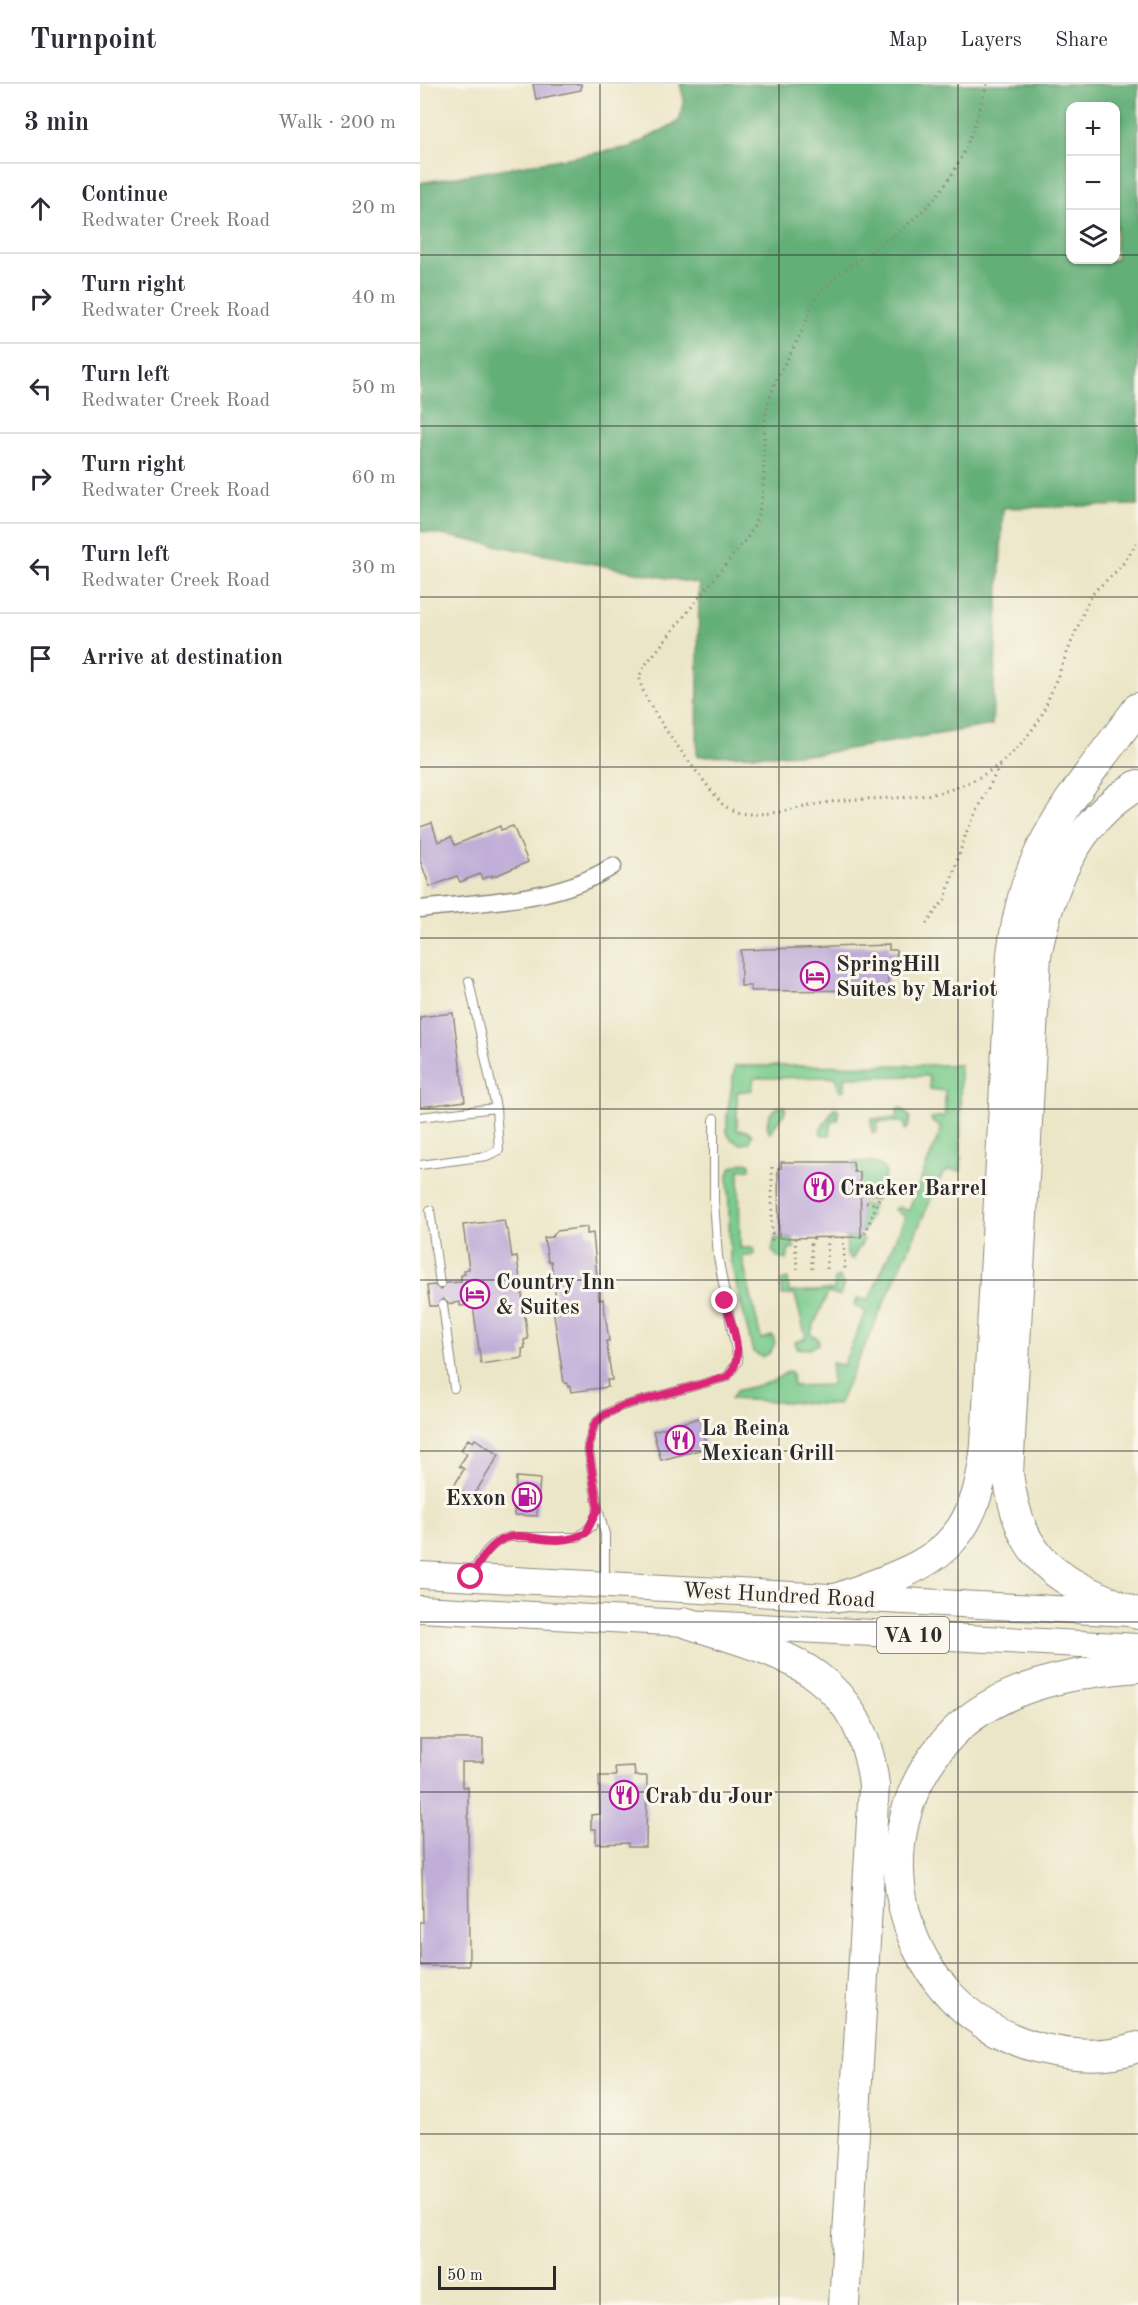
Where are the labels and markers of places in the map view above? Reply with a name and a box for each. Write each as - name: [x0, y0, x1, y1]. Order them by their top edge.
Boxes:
- place label: SpringHill Suites by Mariot: [836, 954, 997, 1001]
- hotel icon: SpringHill Suites by Mariot: [799, 960, 831, 992]
- restaurant icon: Cracker Barrel: [803, 1171, 835, 1203]
- place label: Cracker Barrel: [840, 1178, 987, 1200]
- place label: Country Inn & Suites: [496, 1272, 615, 1319]
- hotel icon: Country Inn & Suites: [459, 1278, 491, 1310]
- place label: La Reina Mexican Grill: [701, 1418, 834, 1465]
- restaurant icon: La Reina Mexican Grill: [664, 1424, 696, 1456]
- fuel station icon: Exxon: [511, 1481, 543, 1513]
- place label: Exxon: [445, 1488, 506, 1510]
- restaurant icon: Crab du Jour: [608, 1779, 640, 1811]
- place label: Crab du Jour: [645, 1786, 773, 1808]

